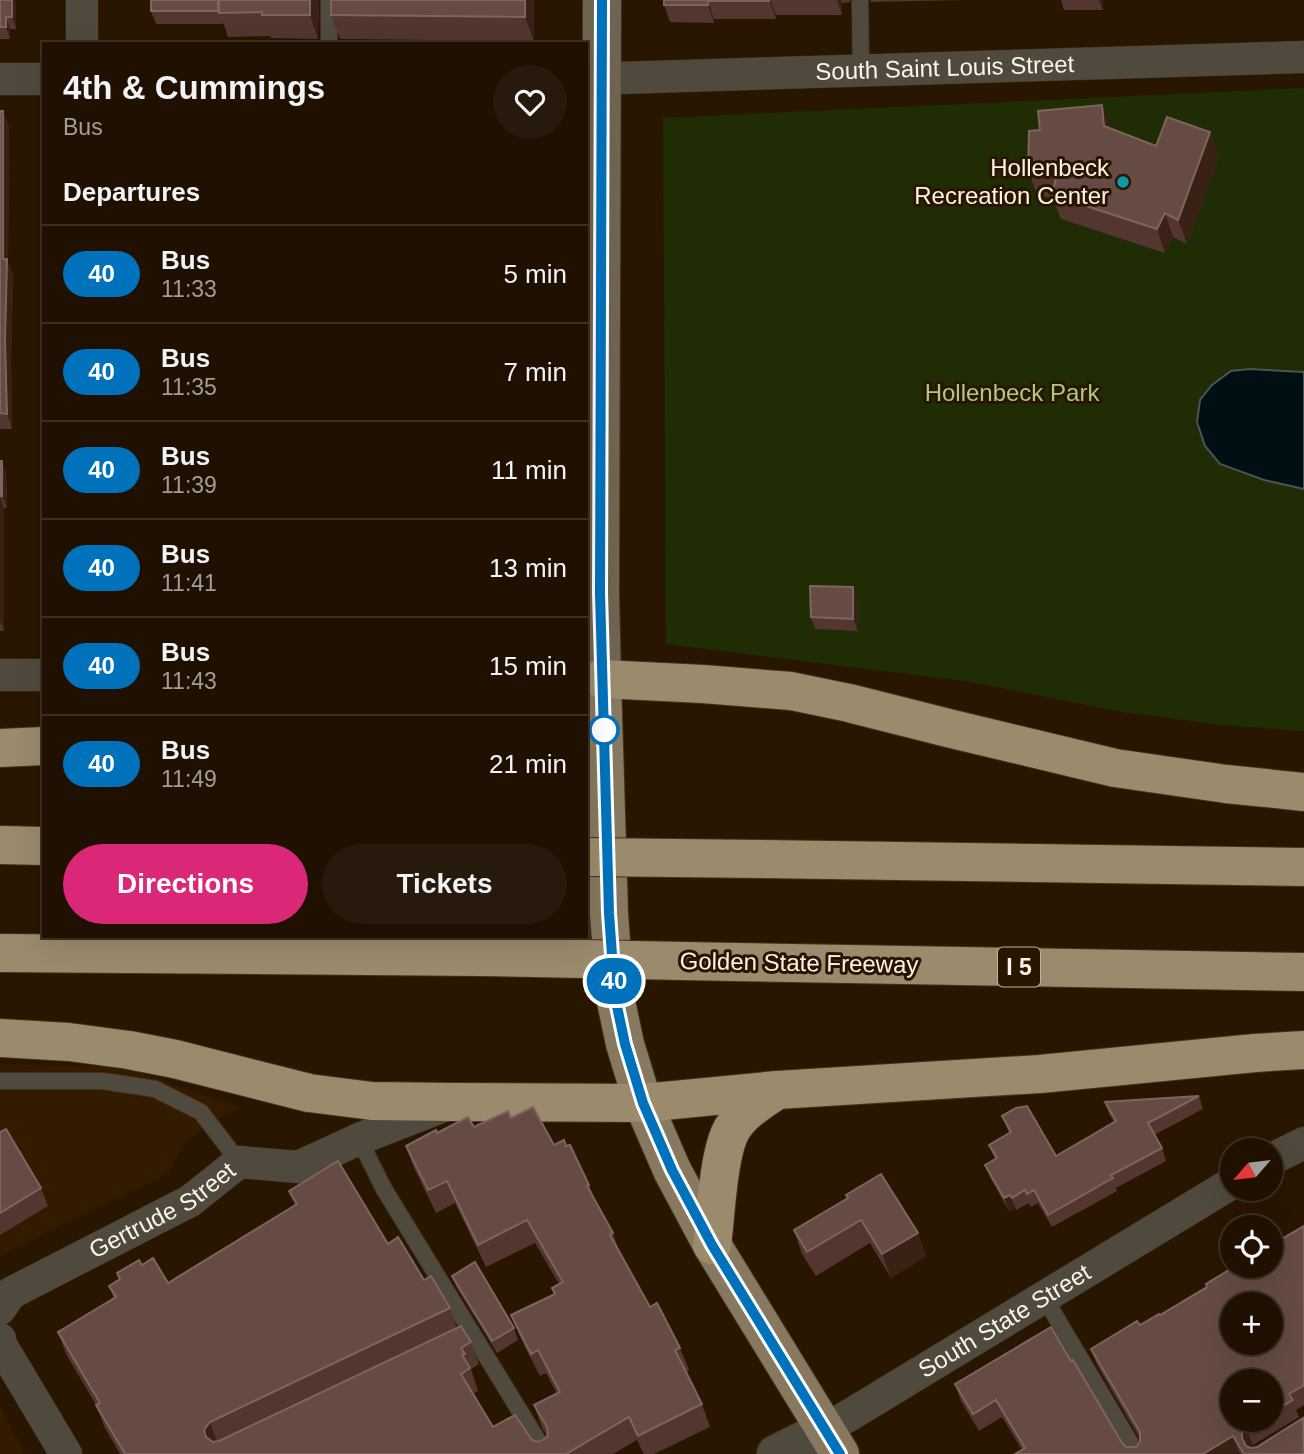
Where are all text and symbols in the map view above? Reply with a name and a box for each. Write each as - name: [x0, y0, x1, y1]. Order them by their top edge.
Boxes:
- street label: South Saint Louis Street: [815, 50, 1075, 85]
- button: heart: [493, 65, 567, 139]
- text: 4th & Cummings: [63, 69, 325, 106]
- text: Bus: [63, 114, 103, 140]
- place label: Hollenbeck Recreation Center: [914, 154, 1110, 209]
- marker: Hollenbeck Recreation Center: [1115, 174, 1131, 190]
- text: Departures: [63, 177, 200, 207]
- text: Bus: [161, 245, 210, 275]
- text: 5 min: [503, 259, 567, 289]
- text: 40: [88, 260, 115, 287]
- text: 11:33: [161, 276, 217, 302]
- text: Bus: [161, 343, 210, 373]
- text: 7 min: [503, 357, 567, 387]
- text: 40: [88, 358, 115, 385]
- text: 11:35: [161, 374, 217, 400]
- park label: Hollenbeck Park: [925, 379, 1100, 406]
- text: Bus: [161, 441, 210, 471]
- text: 11 min: [491, 455, 567, 485]
- text: 40: [88, 456, 115, 483]
- text: 11:39: [161, 472, 217, 498]
- text: Bus: [161, 539, 210, 569]
- text: 13 min: [489, 553, 567, 583]
- text: 40: [88, 554, 115, 581]
- text: 11:41: [161, 570, 217, 596]
- text: Bus: [161, 637, 210, 667]
- text: 15 min: [489, 651, 567, 681]
- text: 40: [88, 652, 115, 679]
- text: 11:43: [161, 668, 217, 694]
- unlabelled marker: [589, 715, 619, 745]
- text: Bus: [161, 735, 210, 765]
- text: 21 min: [489, 749, 567, 779]
- text: 40: [88, 750, 115, 777]
- text: 11:49: [161, 766, 217, 792]
- button: Directions: [63, 844, 308, 924]
- button: Tickets: [322, 844, 567, 924]
- street label: Golden State Freeway: [679, 947, 919, 978]
- road number: I 5: [998, 948, 1040, 986]
- line badge: 40: [582, 958, 646, 1004]
- text: 40: [601, 967, 627, 994]
- north arrow: [1220, 1138, 1283, 1200]
- map controls: [1220, 1138, 1283, 1432]
- street label: Gertrude Street: [84, 1156, 241, 1264]
- button: locate: [1220, 1215, 1283, 1278]
- street label: South State Street: [913, 1258, 1095, 1383]
- button: +: [1220, 1292, 1283, 1355]
- button: −: [1220, 1369, 1283, 1432]

